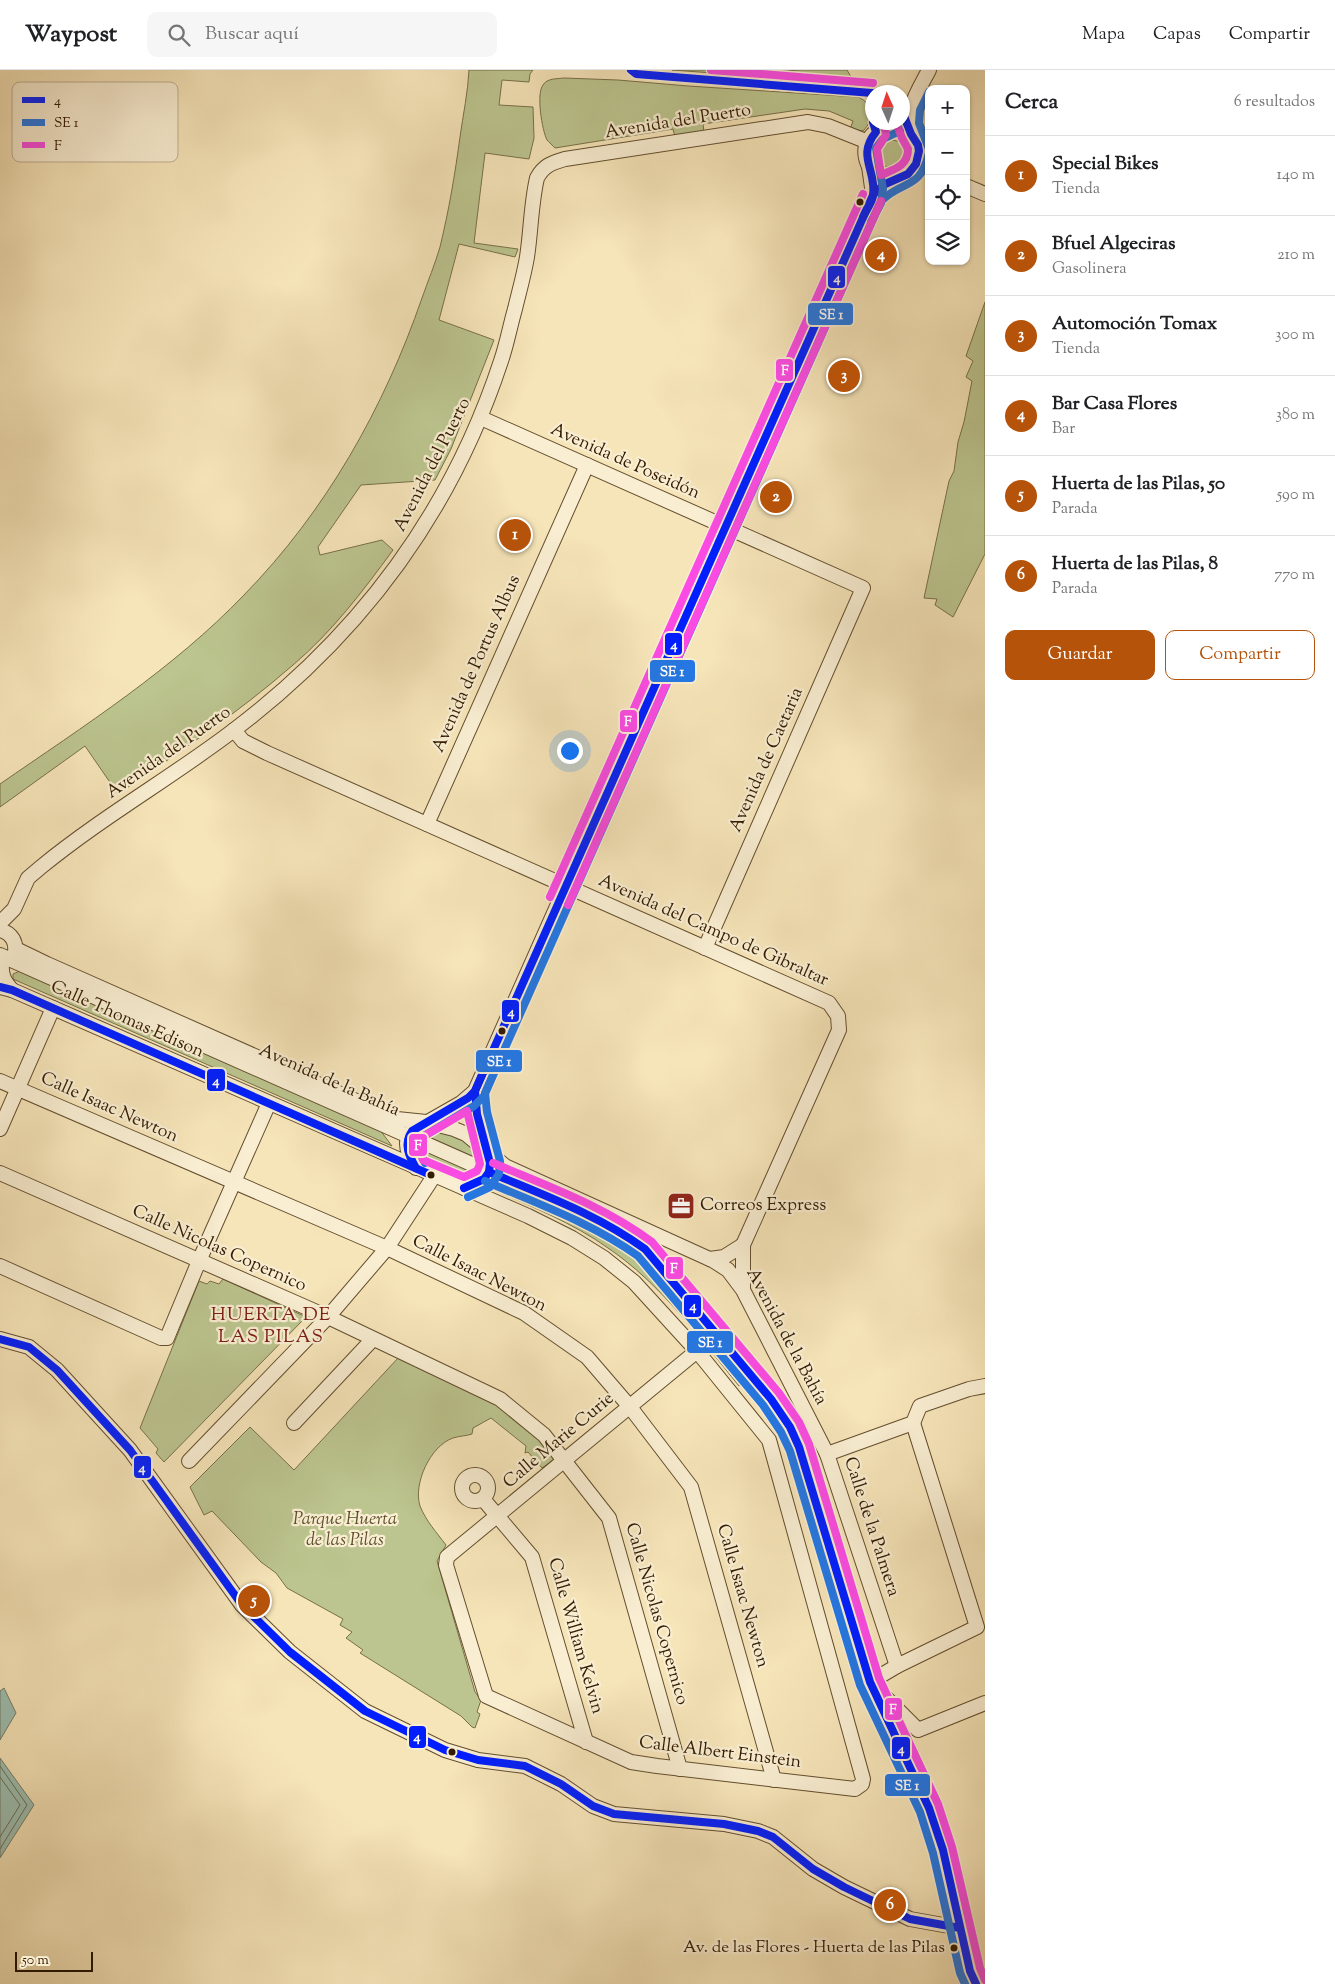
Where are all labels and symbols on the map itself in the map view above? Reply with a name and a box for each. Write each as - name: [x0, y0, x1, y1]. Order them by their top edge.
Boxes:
- legend: [12, 82, 178, 162]
- north arrow: [865, 85, 910, 130]
- text: 4: [54, 92, 61, 112]
- street label: Avenida del Puerto: [603, 98, 753, 146]
- text: SE 1: [54, 114, 79, 134]
- text: F: [54, 137, 62, 157]
- unlabelled marker: [855, 197, 865, 207]
- pin: 4: [865, 236, 897, 274]
- line badge: 4: [827, 265, 846, 289]
- text: 4: [832, 269, 841, 289]
- line badge: SE 1: [807, 302, 854, 326]
- text: SE 1: [819, 306, 844, 326]
- pin: 3: [828, 357, 860, 395]
- line badge: F: [775, 358, 794, 382]
- text: F: [781, 362, 789, 382]
- street label: Avenida del Puerto: [388, 393, 478, 537]
- street label: Avenida de Poseidón: [546, 417, 704, 507]
- pin: 2: [760, 478, 792, 516]
- pin: 1: [499, 516, 531, 554]
- street label: Avenida de Portus Albus: [426, 571, 528, 757]
- line badge: 4: [664, 632, 683, 656]
- text: 4: [669, 636, 678, 656]
- line badge: SE 1: [649, 659, 696, 683]
- text: SE 1: [660, 663, 685, 683]
- street label: Avenida de Caetaria: [723, 683, 811, 837]
- street label: Avenida del Puerto: [101, 700, 237, 806]
- line badge: F: [619, 709, 638, 733]
- text: F: [624, 713, 632, 733]
- your location: [557, 738, 583, 764]
- street label: Avenida del Campo de Gibraltar: [594, 868, 832, 994]
- street label: Calle Thomas Edison: [46, 974, 208, 1066]
- line badge: 4: [501, 999, 520, 1023]
- text: 4: [506, 1003, 515, 1023]
- unlabelled marker: [497, 1026, 507, 1036]
- street label: Avenida de la Bahía: [254, 1038, 404, 1124]
- line badge: SE 1: [475, 1049, 523, 1073]
- text: SE 1: [487, 1053, 512, 1073]
- street label: Calle Isaac Newton: [36, 1066, 182, 1150]
- line badge: 4: [206, 1068, 226, 1092]
- text: 4: [211, 1072, 220, 1092]
- line badge: F: [408, 1133, 428, 1157]
- text: F: [414, 1137, 422, 1157]
- unlabelled marker: [426, 1170, 436, 1180]
- office icon: Correos Express: [666, 1191, 696, 1221]
- place label: Correos Express: [700, 1193, 826, 1219]
- street label: Calle Nicolas Copernico: [128, 1199, 311, 1299]
- street label: Calle Isaac Newton: [407, 1229, 551, 1319]
- line badge: F: [665, 1256, 684, 1280]
- text: F: [670, 1260, 678, 1280]
- street label: Avenida de la Bahía: [739, 1264, 833, 1410]
- line badge: 4: [683, 1294, 702, 1318]
- text: 4: [688, 1297, 697, 1317]
- district label: HUERTA DE LAS PILAS: [211, 1302, 331, 1351]
- line badge: SE 1: [686, 1330, 734, 1354]
- text: SE 1: [698, 1334, 723, 1354]
- street label: Calle Marie Curie: [498, 1387, 620, 1495]
- street label: Calle de la Palmera: [836, 1454, 906, 1600]
- line badge: 4: [133, 1455, 152, 1479]
- text: 4: [137, 1459, 146, 1479]
- park label: Parque Huerta de las Pilas: [293, 1507, 397, 1554]
- street label: Calle Nicolas Copernico: [618, 1520, 695, 1708]
- street label: Calle Isaac Newton: [709, 1521, 775, 1671]
- street label: Calle William Kelvin: [540, 1555, 610, 1718]
- pin: 5: [238, 1582, 270, 1620]
- line badge: F: [884, 1697, 903, 1721]
- text: F: [889, 1701, 897, 1721]
- line badge: 4: [408, 1725, 427, 1749]
- text: 4: [412, 1728, 421, 1748]
- street label: Calle Albert Einstein: [637, 1730, 803, 1776]
- line badge: 4: [891, 1736, 911, 1760]
- text: 4: [896, 1740, 905, 1760]
- unlabelled marker: [447, 1747, 457, 1757]
- line badge: SE 1: [884, 1773, 931, 1797]
- text: SE 1: [895, 1777, 920, 1797]
- pin: 6: [874, 1886, 906, 1924]
- place label: Av. de las Flores - Huerta de las Pilas: [683, 1936, 945, 1960]
- marker: Av. de las Flores - Huerta de las Pilas: [949, 1943, 959, 1953]
- scale bar: [15, 1949, 92, 1972]

